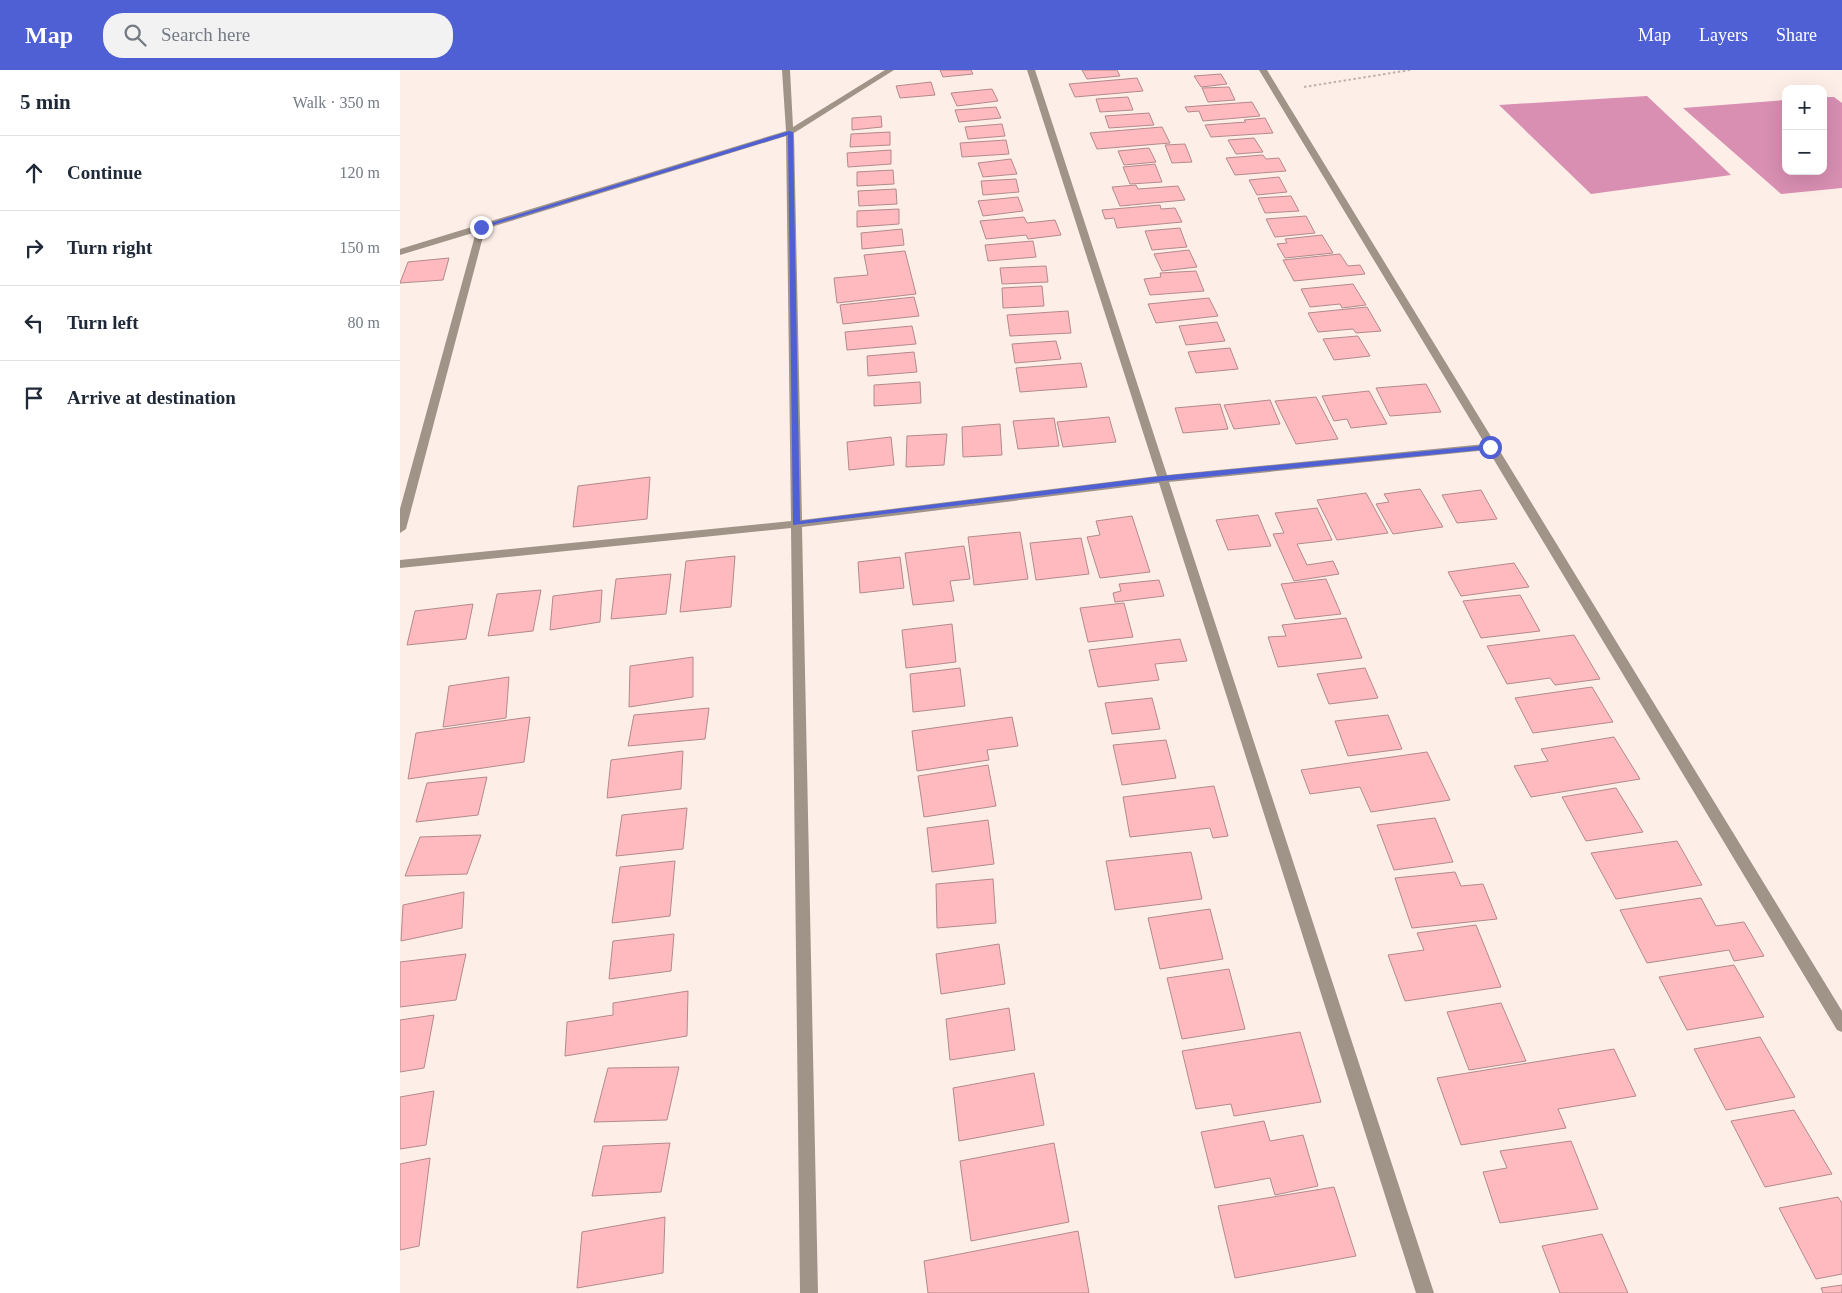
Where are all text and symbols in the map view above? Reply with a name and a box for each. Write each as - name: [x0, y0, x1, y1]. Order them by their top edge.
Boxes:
- search box: [103, 13, 453, 58]
- icon: search: [121, 21, 149, 49]
- text: Map: [25, 22, 73, 48]
- text: Search here: [161, 24, 250, 45]
- text: Map: [1638, 25, 1671, 45]
- text: Layers: [1699, 25, 1748, 45]
- text: Share: [1776, 25, 1817, 45]
- map controls: [1782, 85, 1827, 175]
- button: +: [1782, 85, 1827, 130]
- text: 5 min: [20, 90, 71, 114]
- text: Walk · 350 m: [293, 94, 380, 111]
- button: −: [1782, 130, 1827, 175]
- icon: ahead: [20, 159, 48, 187]
- text: Continue: [67, 162, 142, 183]
- text: 120 m: [340, 164, 380, 181]
- route end: [470, 216, 493, 239]
- icon: right: [20, 234, 48, 262]
- text: Turn right: [67, 237, 152, 258]
- text: 150 m: [340, 239, 380, 256]
- icon: left: [20, 309, 48, 337]
- text: Turn left: [67, 312, 139, 333]
- text: 80 m: [348, 314, 380, 331]
- icon: arrive: [20, 384, 48, 412]
- text: Arrive at destination: [67, 387, 236, 408]
- route start: [1479, 436, 1502, 459]

